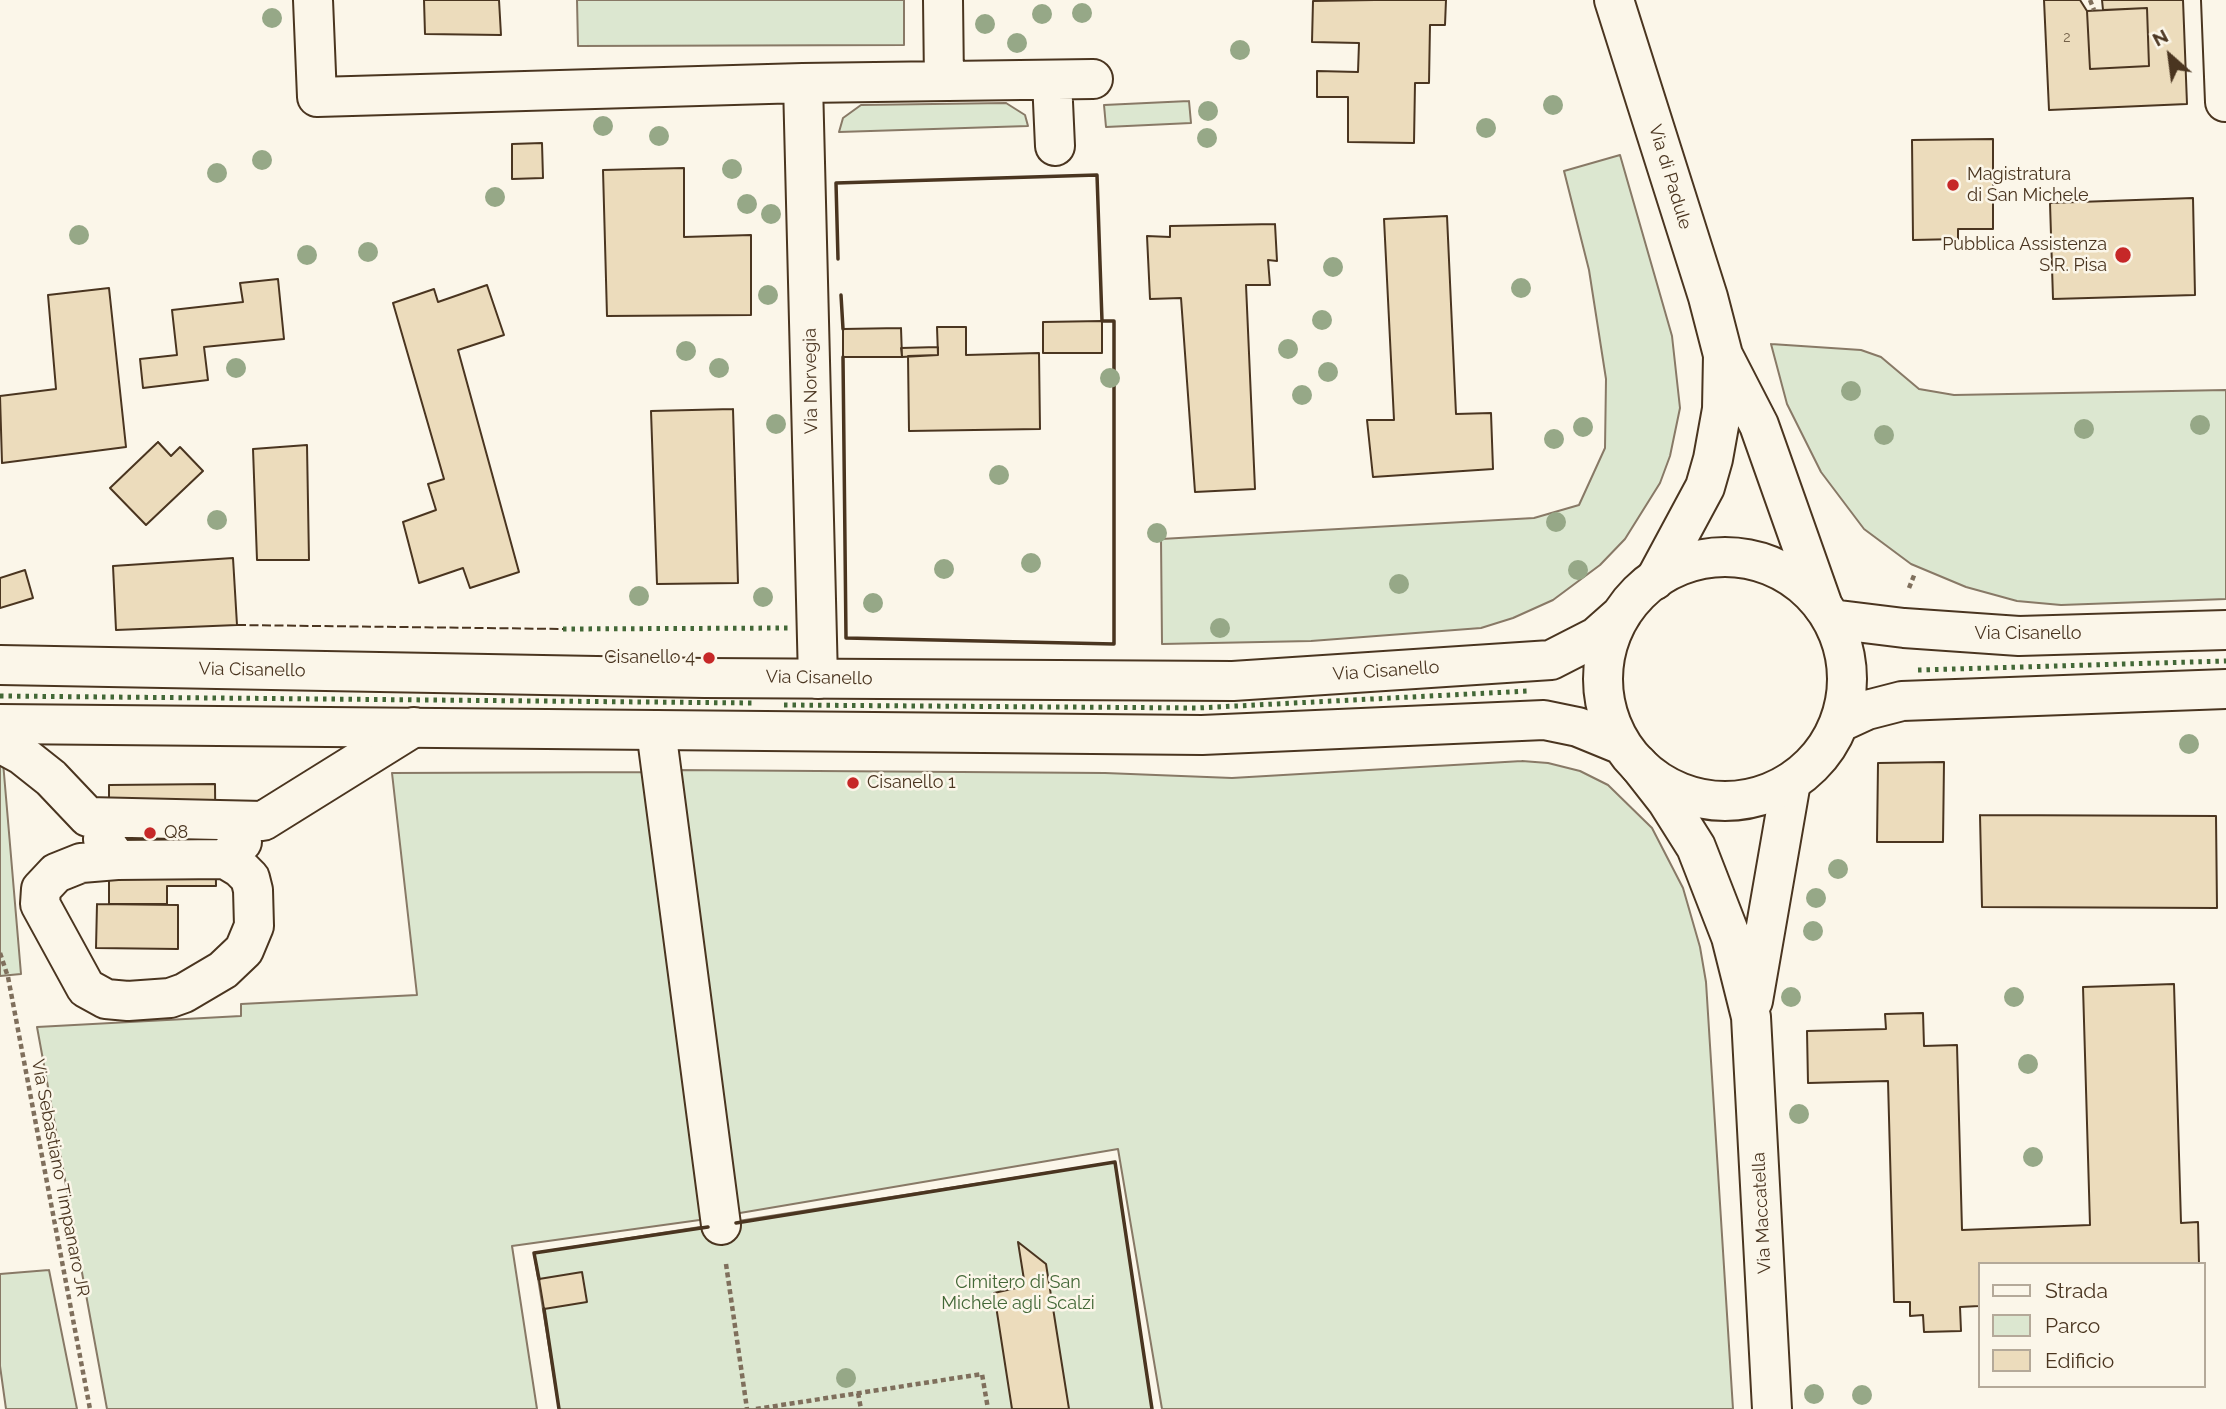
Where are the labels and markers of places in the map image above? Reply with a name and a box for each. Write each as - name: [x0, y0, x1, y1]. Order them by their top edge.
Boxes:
- place label: Magistratura di San Michele: [1967, 164, 2089, 206]
- marker: Magistratura di San Michele: [1945, 177, 1961, 193]
- place label: Pubblica Assistenza S.R. Pisa: [1942, 234, 2107, 276]
- marker: Pubblica Assistenza S.R. Pisa: [2113, 245, 2133, 265]
- place label: Cisanello 4: [604, 647, 695, 669]
- marker: Cisanello 4: [701, 650, 717, 666]
- place label: Cisanello 1: [867, 772, 956, 794]
- marker: Cisanello 1: [845, 775, 861, 791]
- place label: Q8: [164, 822, 188, 844]
- marker: Q8: [142, 825, 158, 841]

